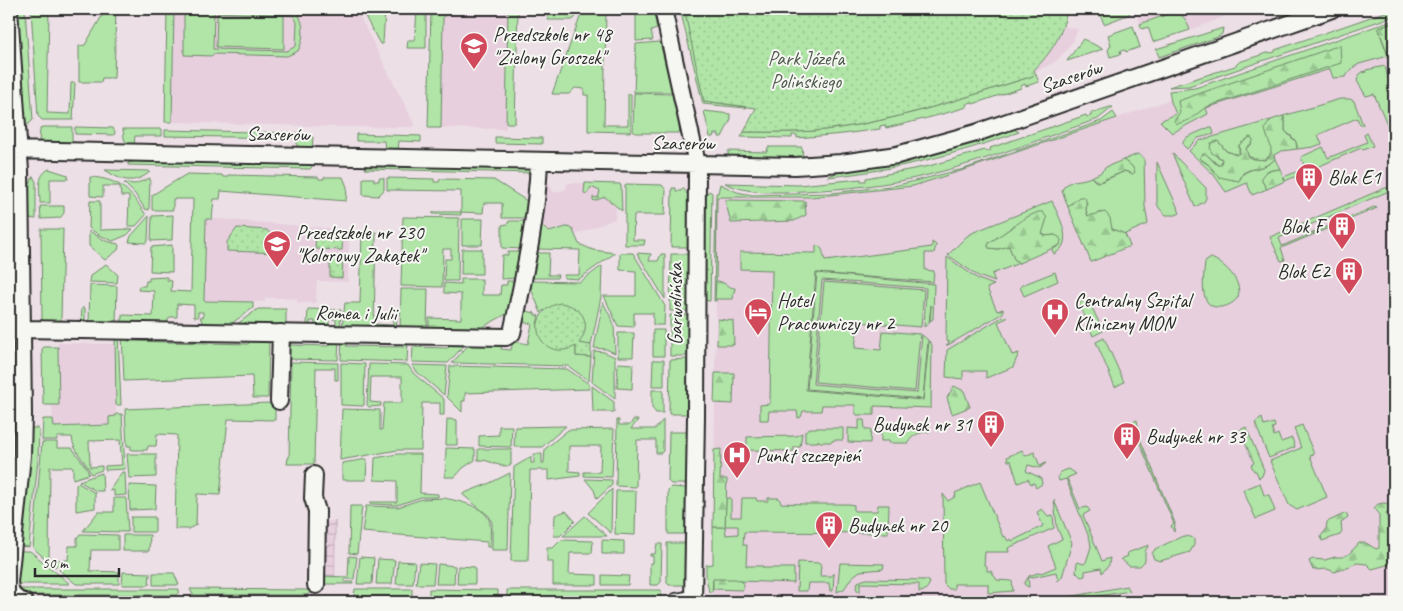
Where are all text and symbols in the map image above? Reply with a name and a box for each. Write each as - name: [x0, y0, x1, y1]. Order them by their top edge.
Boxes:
- place label: Przedszkole nr 48 "Zielony Groszek": [493, 22, 613, 70]
- school or university icon: Przedszkole nr 48 "Zielony Groszek": [459, 31, 489, 70]
- park label: Park Józefa Polińskiego: [768, 46, 846, 94]
- street label: Szaserów: [1037, 54, 1106, 99]
- street label: Szaserów: [246, 121, 311, 147]
- street label: Szaserów: [651, 130, 716, 156]
- building icon: Blok E1: [1294, 162, 1324, 201]
- place label: Blok E1: [1328, 165, 1382, 190]
- building icon: Blok F: [1327, 211, 1357, 250]
- place label: Blok F: [1281, 214, 1328, 239]
- place label: Przedszkole nr 230 "Kolorowy Zakątek": [296, 220, 428, 268]
- school or university icon: Przedszkole nr 230 "Kolorowy Zakątek": [262, 229, 292, 268]
- building icon: Blok E2: [1334, 256, 1364, 295]
- place label: Blok E2: [1277, 259, 1332, 284]
- street label: Garwolińska: [663, 262, 688, 345]
- place label: Hotel Pracowniczy nr 2: [777, 288, 896, 336]
- place label: Centralny Szpital Kliniczny MON: [1074, 288, 1194, 336]
- hotel icon: Hotel Pracowniczy nr 2: [743, 297, 773, 336]
- hospital icon: Centralny Szpital Kliniczny MON: [1040, 297, 1070, 336]
- street label: Romea i Julii: [315, 300, 399, 326]
- building icon: Budynek nr 31: [976, 409, 1006, 448]
- place label: Budynek nr 31: [873, 412, 973, 437]
- building icon: Budynek nr 33: [1112, 421, 1142, 460]
- place label: Budynek nr 33: [1146, 424, 1247, 449]
- hospital icon: Punkt szczepień: [722, 440, 752, 479]
- place label: Punkt szczepień: [756, 443, 862, 468]
- building icon: Budynek nr 20: [814, 510, 844, 549]
- place label: Budynek nr 20: [848, 513, 949, 538]
- scale bar: [35, 546, 119, 578]
- text: 50 m: [42, 554, 69, 573]

